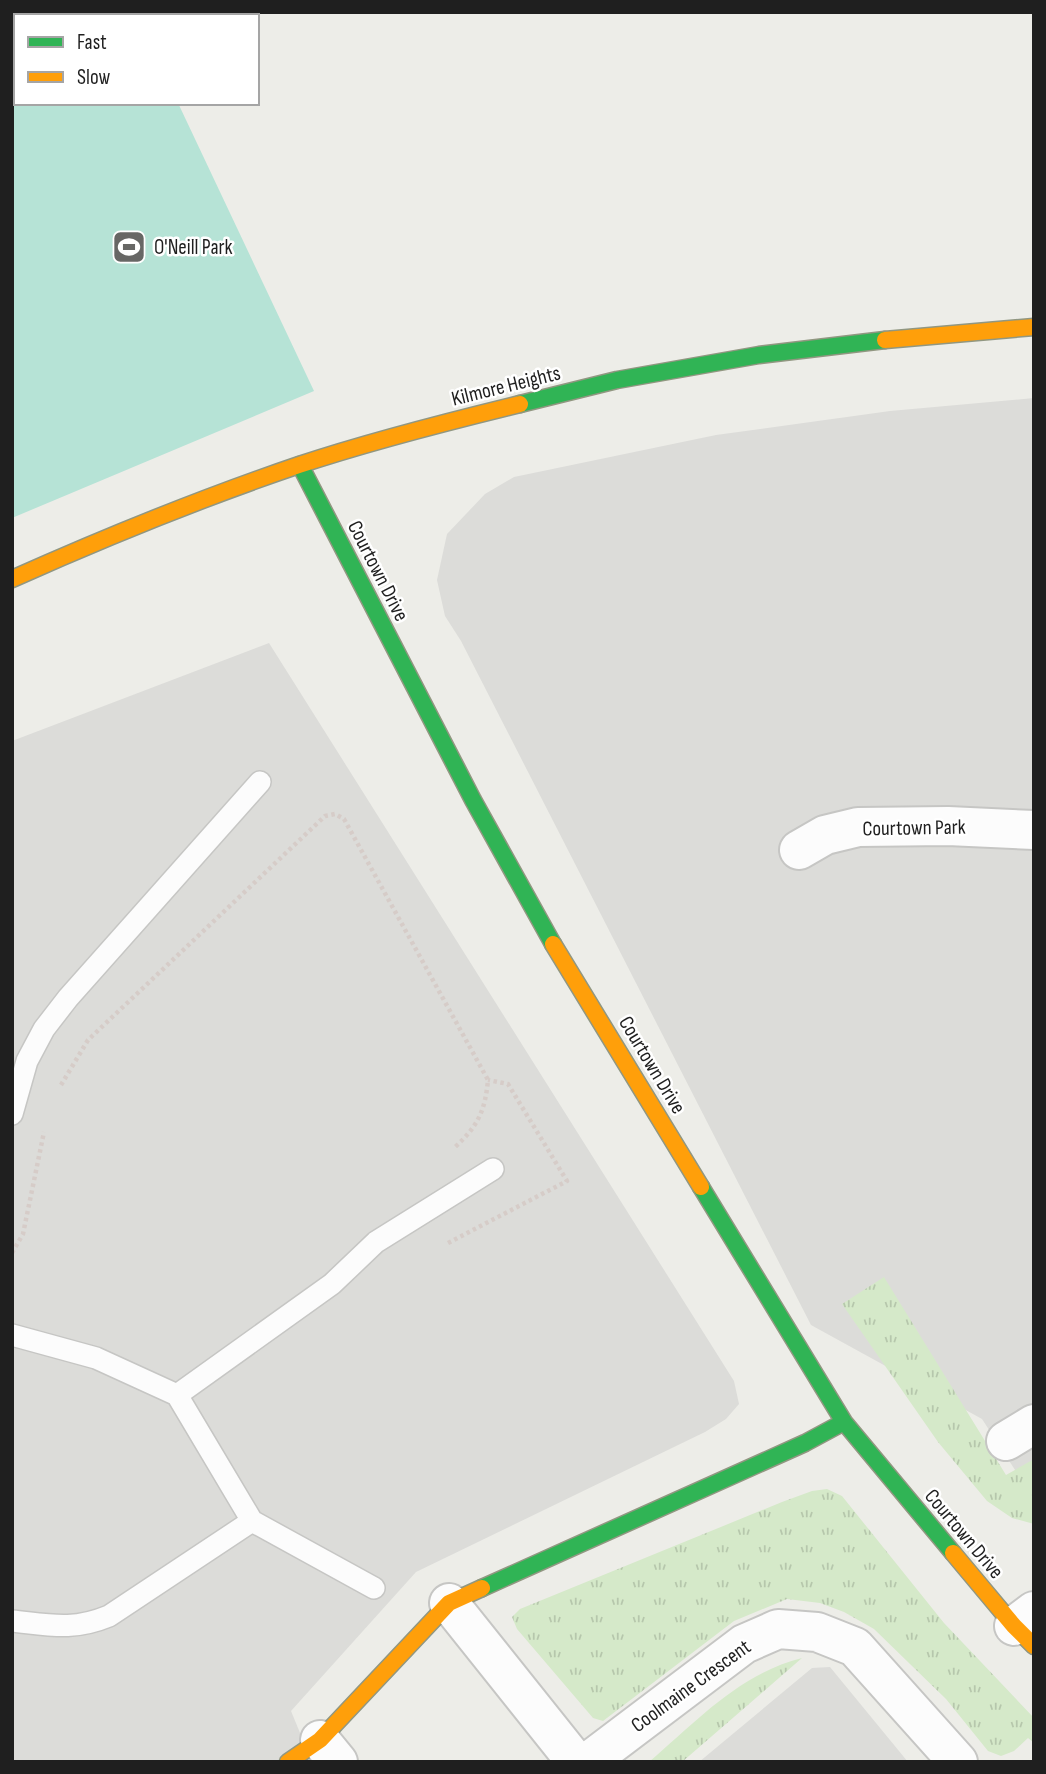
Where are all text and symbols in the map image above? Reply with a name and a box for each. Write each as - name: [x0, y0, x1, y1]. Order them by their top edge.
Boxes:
- legend: [14, 14, 259, 105]
- text: Fast: [77, 30, 107, 55]
- text: Slow: [77, 65, 111, 90]
- sports icon: O'Neill Park: [110, 228, 148, 266]
- place label: O'Neill Park: [154, 235, 233, 260]
- street label: Kilmore Heights: [449, 360, 563, 412]
- street label: Courtown Drive: [342, 517, 414, 625]
- street label: Courtown Park: [862, 815, 966, 841]
- street label: Courtown Drive: [613, 1012, 691, 1118]
- street label: Courtown Drive: [919, 1484, 1009, 1584]
- street label: Coolmaine Crescent: [626, 1634, 756, 1738]

